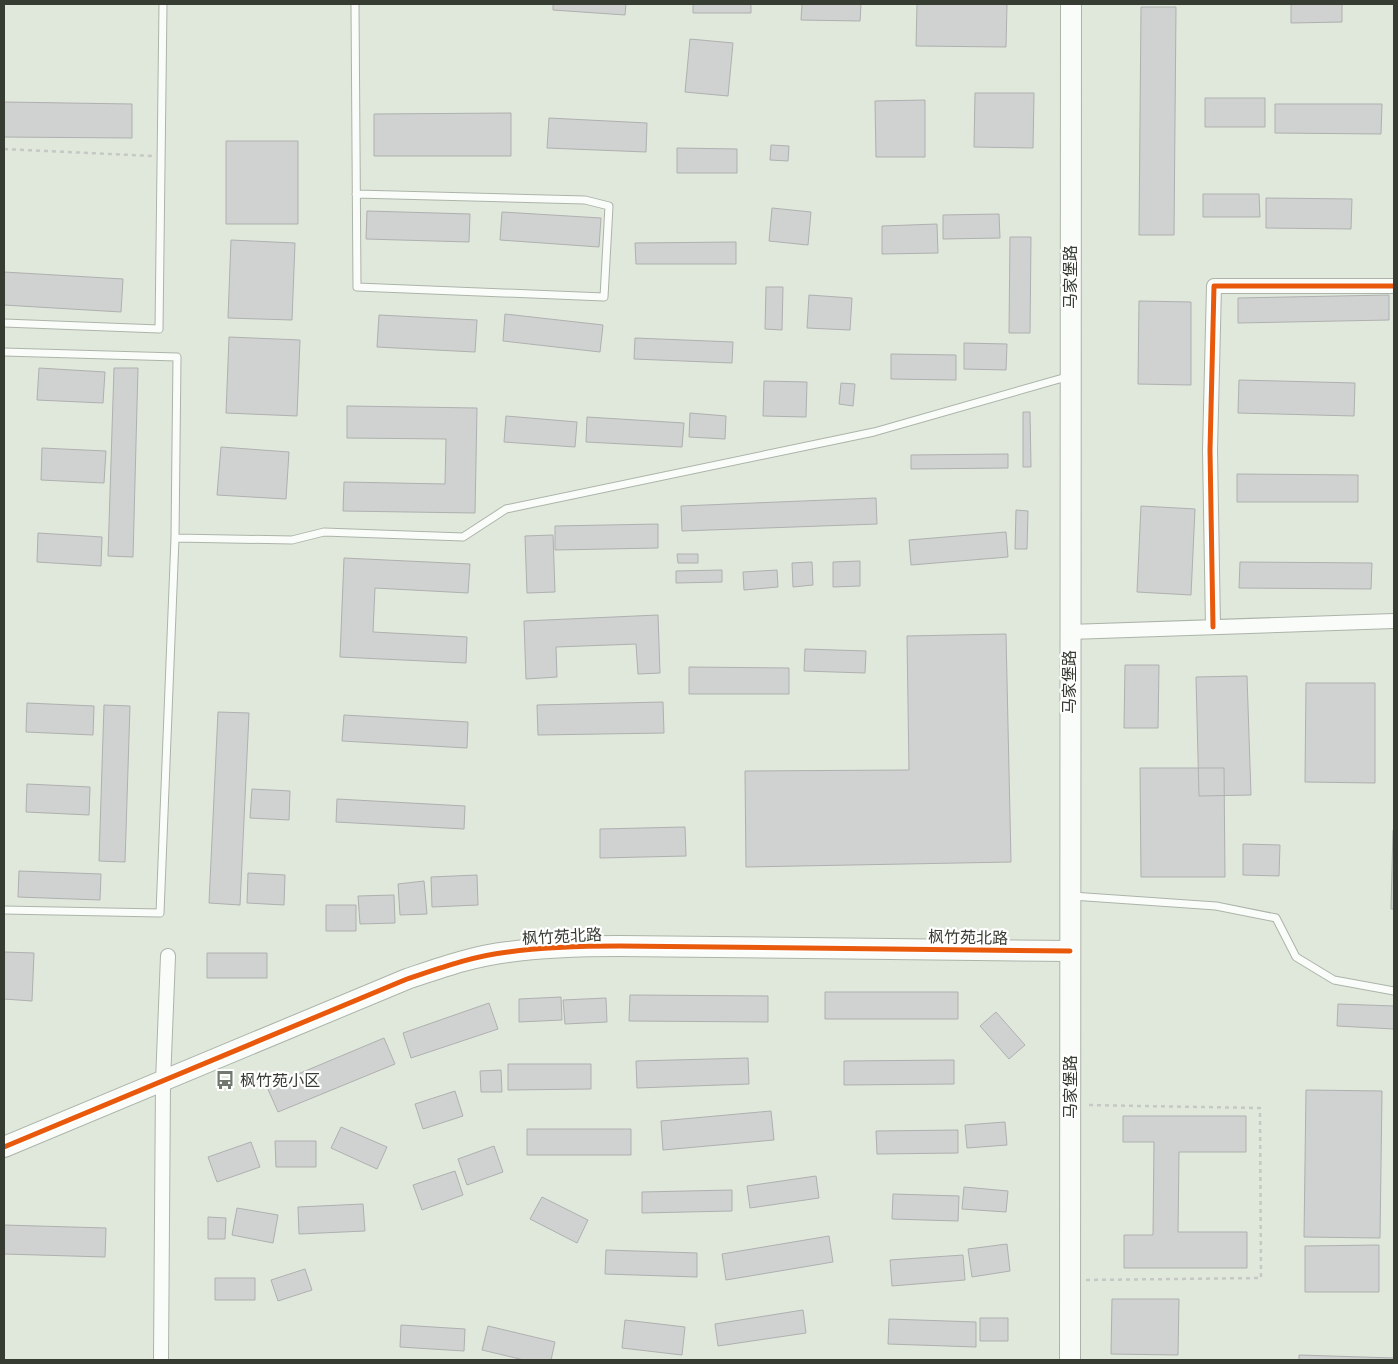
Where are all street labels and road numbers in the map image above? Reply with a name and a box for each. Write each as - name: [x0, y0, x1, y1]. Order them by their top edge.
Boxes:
- street label: 马家堡路: [1061, 245, 1080, 309]
- street label: 马家堡路: [1060, 650, 1079, 714]
- street label: 枫竹苑北路: [522, 925, 602, 948]
- street label: 枫竹苑北路: [928, 927, 1008, 948]
- street label: 马家堡路: [1061, 1055, 1080, 1119]

